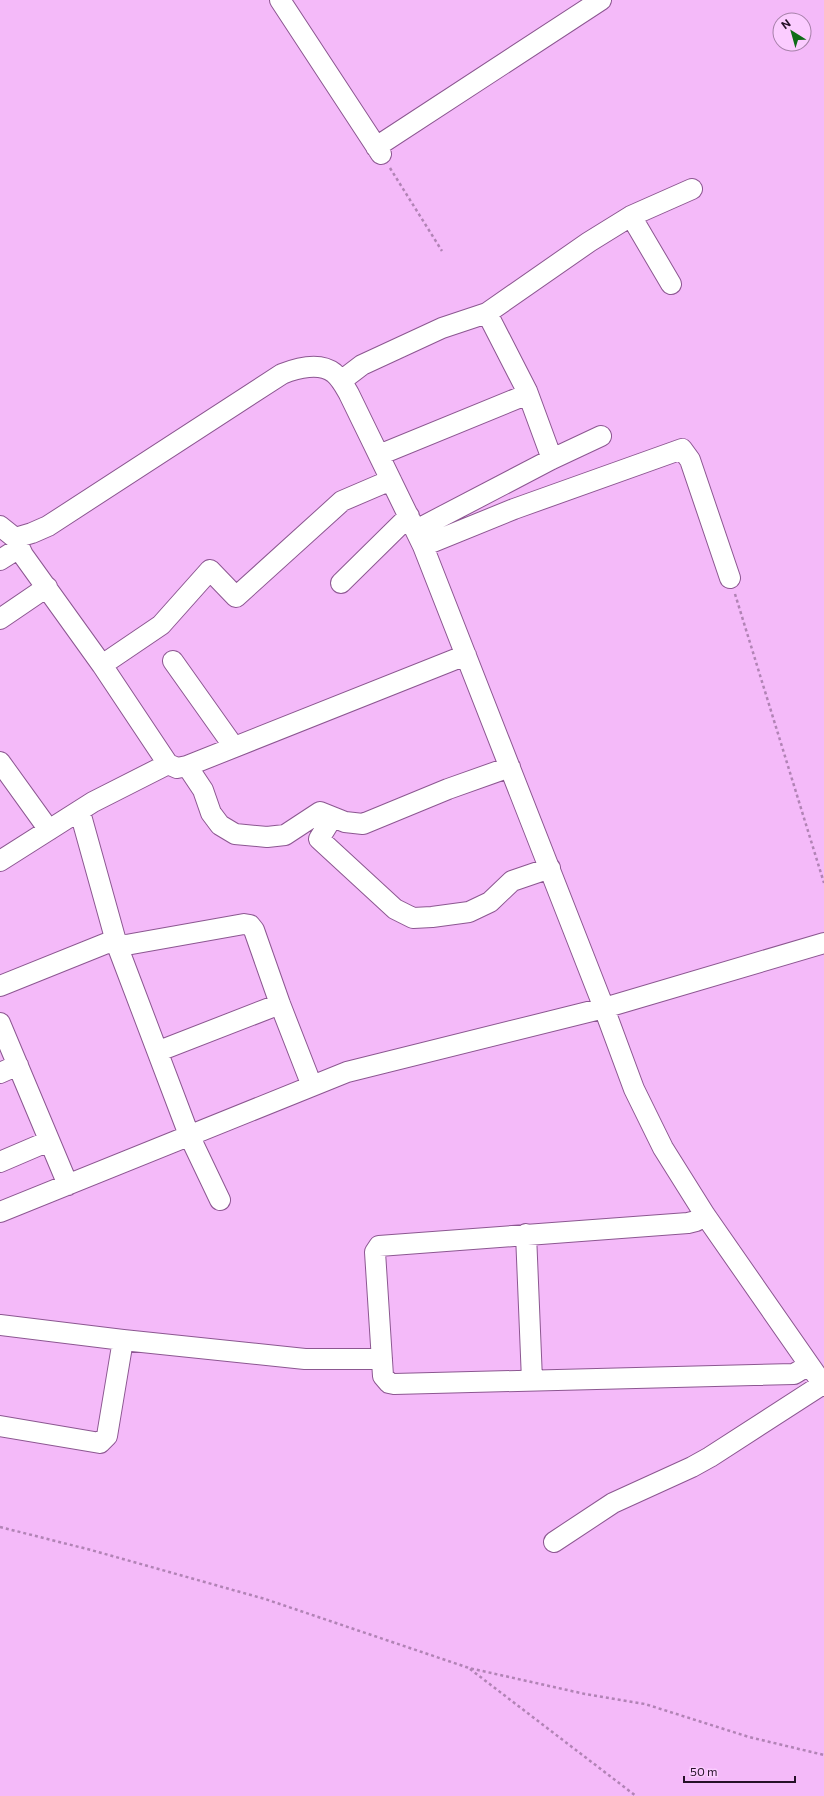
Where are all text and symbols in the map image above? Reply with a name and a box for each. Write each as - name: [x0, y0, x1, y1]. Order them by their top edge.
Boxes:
- north arrow: [772, 12, 812, 52]
- text: N: [778, 16, 793, 31]
- scale bar: [684, 1758, 795, 1784]
- text: 50 m: [690, 1764, 718, 1778]

